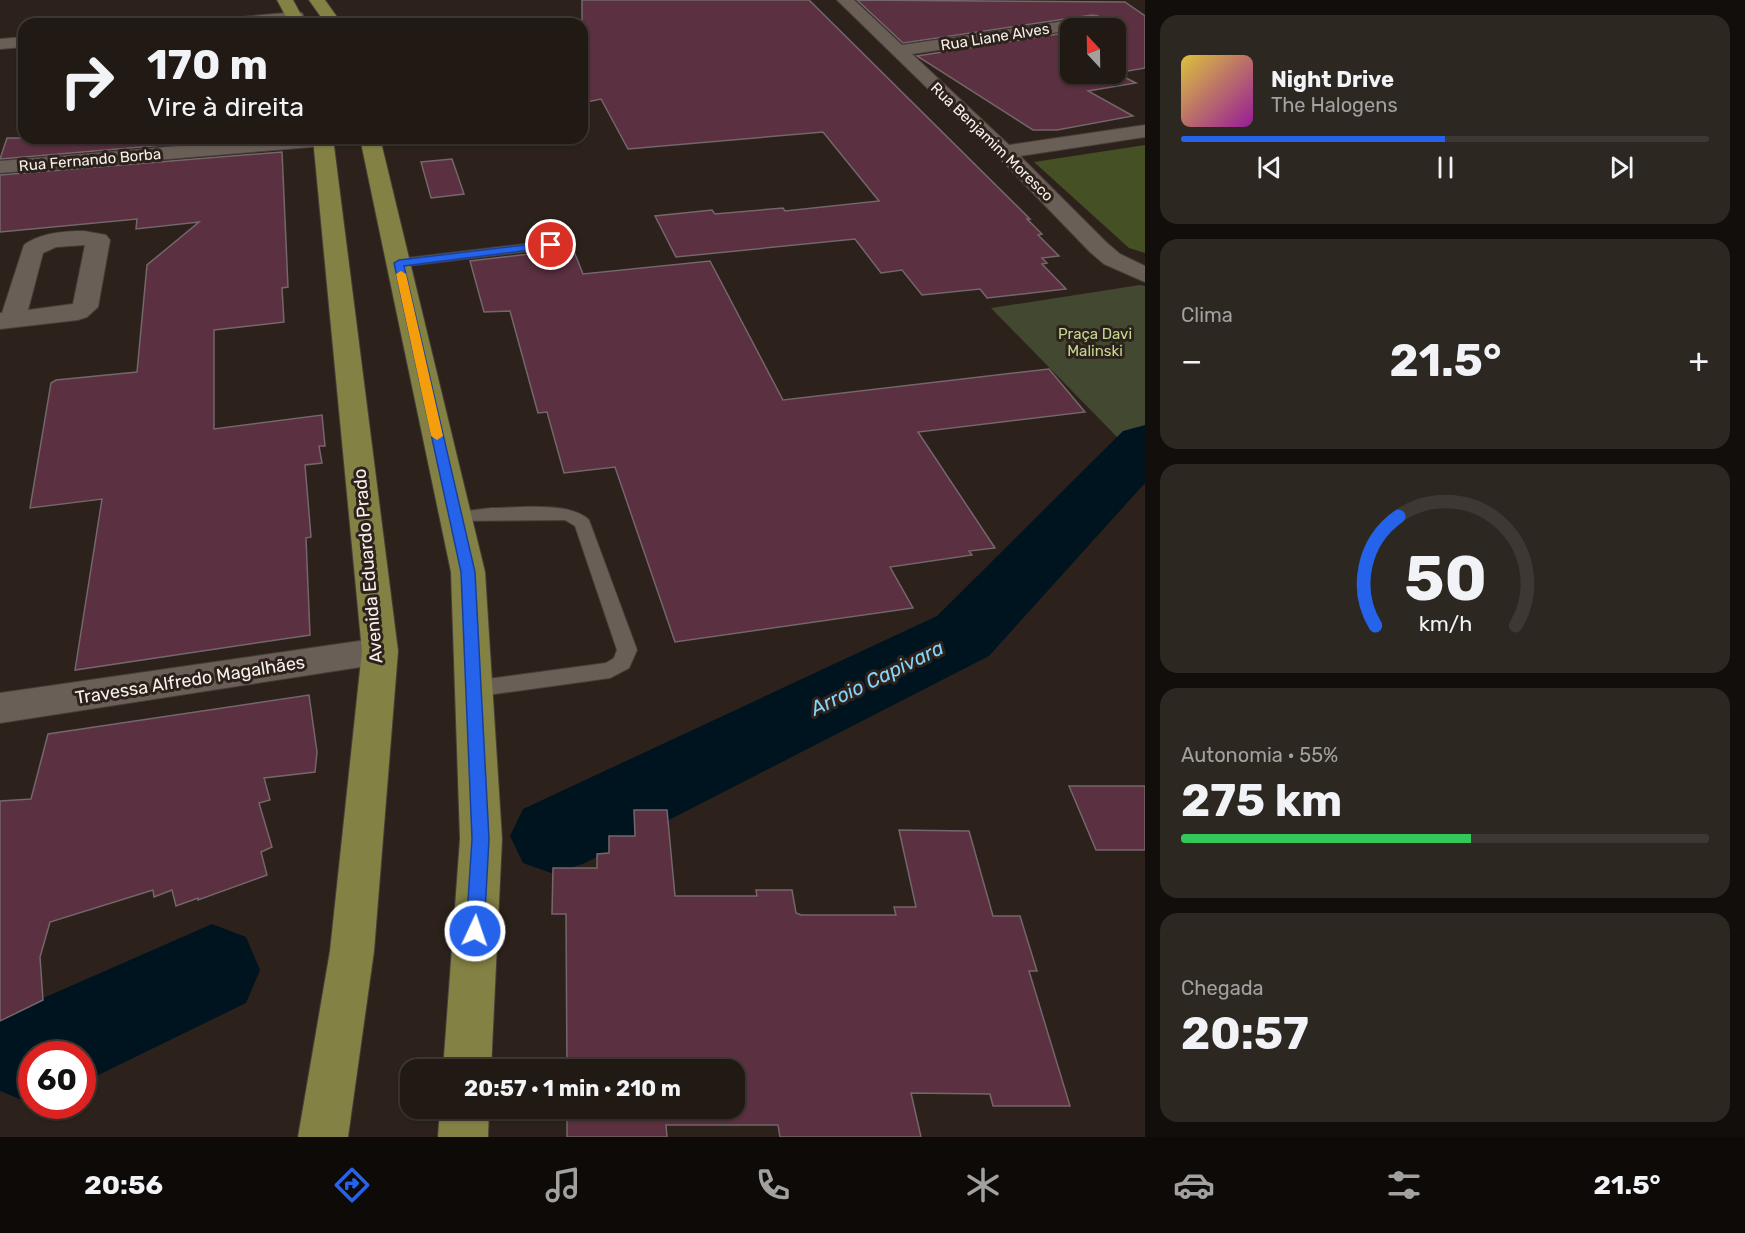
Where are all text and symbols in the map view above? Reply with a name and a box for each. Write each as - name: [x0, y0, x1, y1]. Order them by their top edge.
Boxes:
- north arrow: [1060, 18, 1126, 84]
- map controls: [1060, 18, 1126, 84]
- street label: Rua Liane Alves: [939, 19, 1051, 54]
- text: 170 m: [147, 40, 268, 90]
- icon: right: [48, 42, 126, 120]
- text: Night Drive: [1271, 66, 1394, 93]
- street label: Rua Benjamim Moresco: [927, 79, 1057, 205]
- text: Vire à direita: [147, 91, 304, 123]
- text: The Halogens: [1271, 93, 1398, 117]
- street label: Rua Fernando Borba: [18, 145, 162, 175]
- icon: previous: [1253, 151, 1286, 184]
- icon: pause: [1429, 151, 1462, 184]
- icon: next: [1605, 151, 1638, 184]
- pin: [525, 219, 576, 270]
- icon: arrive: [534, 228, 567, 261]
- text: Clima: [1181, 303, 1233, 327]
- park label: Praça Davi Malinski: [1058, 325, 1132, 360]
- text: 21.5°: [1389, 334, 1501, 387]
- text: −: [1181, 341, 1202, 380]
- text: +: [1688, 341, 1709, 380]
- street label: Avenida Eduardo Prado: [349, 468, 387, 664]
- text: 50: [1404, 542, 1486, 616]
- text: km/h: [1418, 611, 1472, 636]
- water label: Arroio Capivara: [806, 635, 948, 721]
- street label: Travessa Alfredo Magalhães: [74, 651, 306, 709]
- text: Autonomia · 55%: [1181, 743, 1338, 767]
- text: 275 km: [1181, 774, 1342, 827]
- position arrow: [443, 899, 507, 963]
- text: Chegada: [1181, 976, 1264, 1000]
- text: 20:57: [1181, 1007, 1309, 1060]
- speed limit sign: 60: [18, 1041, 96, 1119]
- text: 20:57 · 1 min · 210 m: [464, 1075, 681, 1102]
- icon: directions: [331, 1164, 373, 1206]
- icon: music: [542, 1164, 584, 1206]
- icon: phone: [752, 1164, 794, 1206]
- icon: climate: [962, 1164, 1004, 1206]
- icon: car: [1173, 1164, 1215, 1206]
- icon: filters: [1383, 1164, 1425, 1206]
- text: 20:56: [84, 1169, 163, 1201]
- text: 21.5°: [1594, 1169, 1661, 1201]

